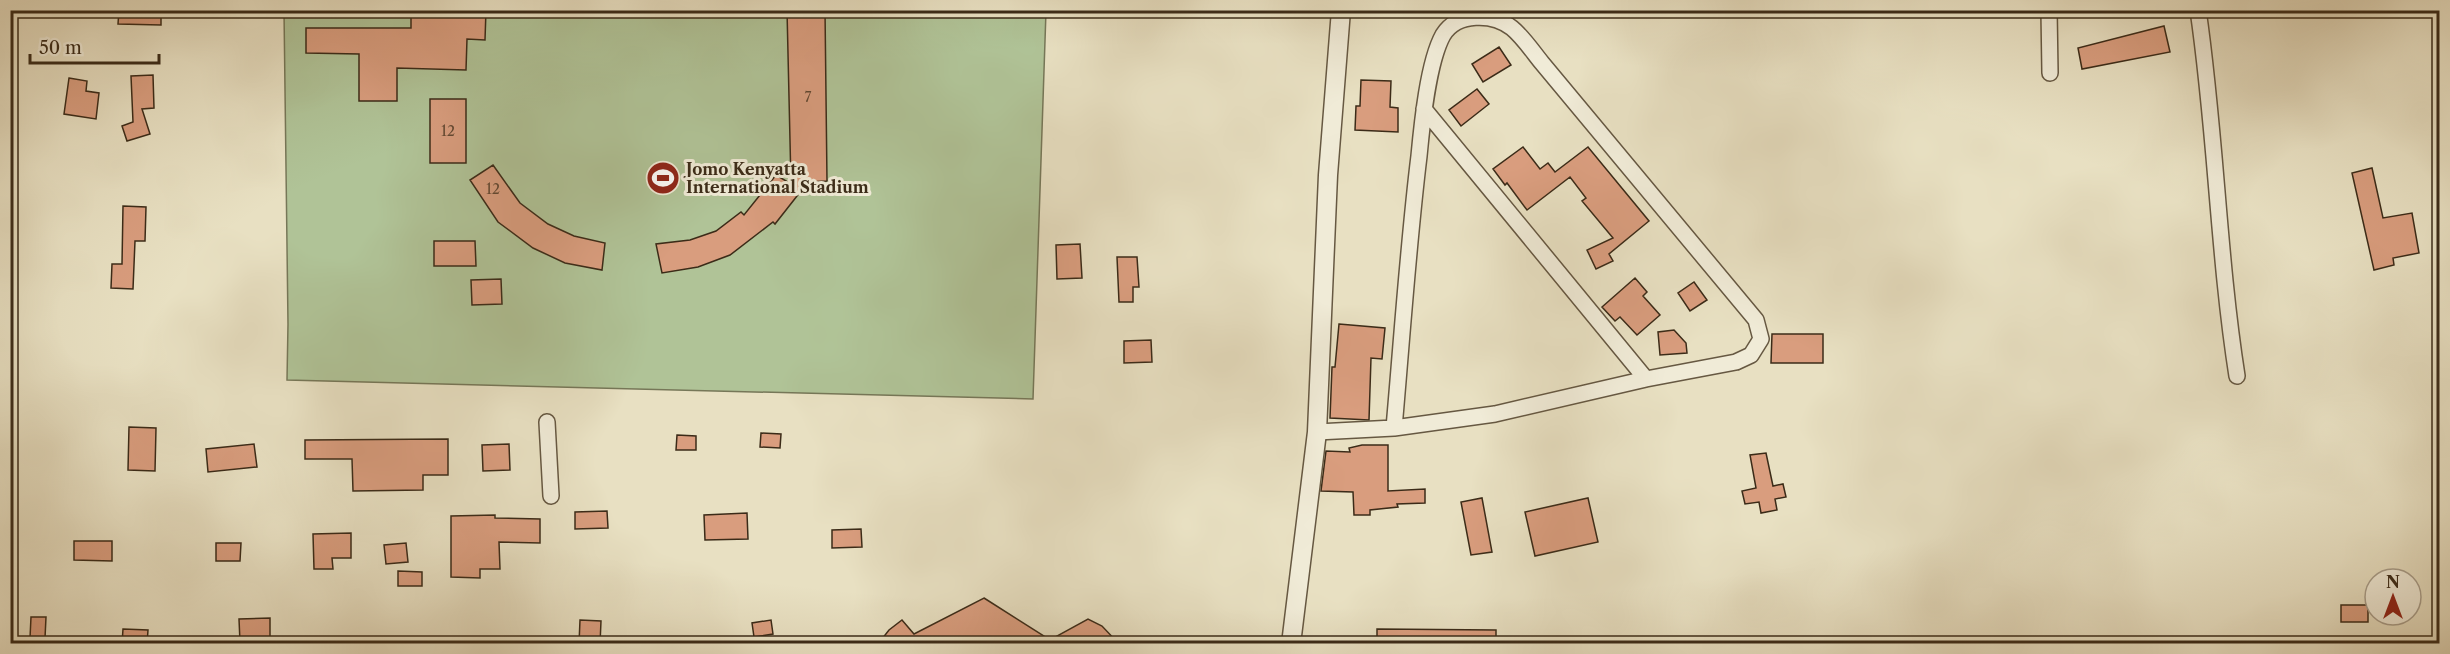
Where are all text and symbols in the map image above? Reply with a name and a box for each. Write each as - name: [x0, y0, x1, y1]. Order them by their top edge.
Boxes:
- scale bar: [30, 27, 159, 65]
- text: 50 m: [39, 37, 82, 59]
- house number: 7: [805, 88, 812, 106]
- house number: 12: [441, 122, 455, 140]
- place label: Jomo Kenyatta International Stadium: [683, 159, 869, 197]
- sports icon: Jomo Kenyatta International Stadium: [645, 160, 681, 196]
- house number: 12: [486, 180, 500, 198]
- north arrow: [2363, 567, 2423, 627]
- text: N: [2386, 572, 2400, 592]

